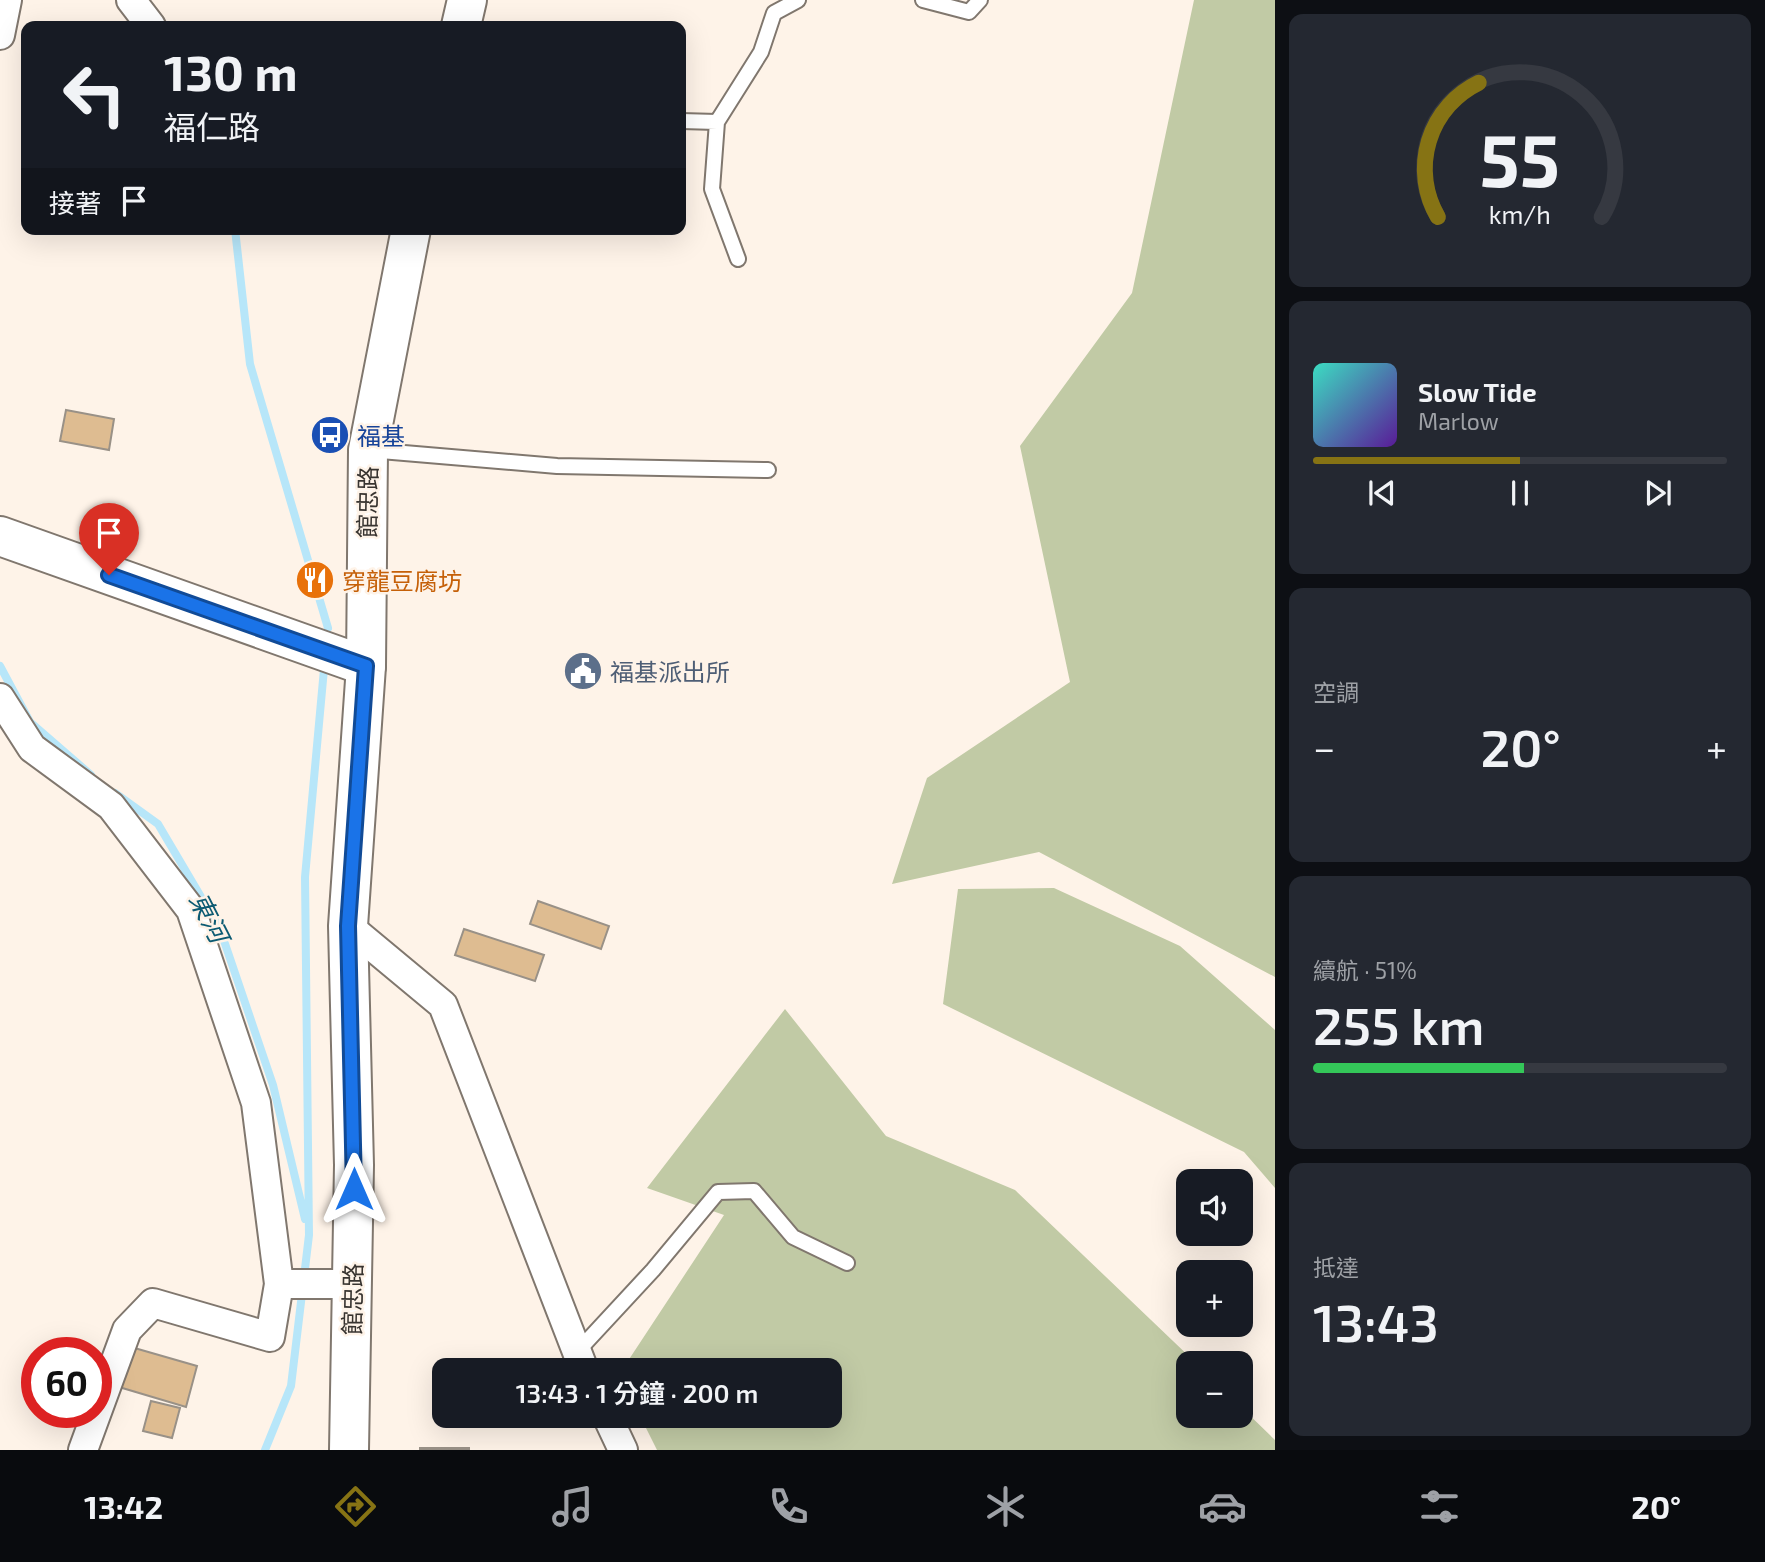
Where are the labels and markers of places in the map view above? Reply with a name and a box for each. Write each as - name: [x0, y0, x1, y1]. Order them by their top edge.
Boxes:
- bus stop icon: 福基: [309, 414, 351, 456]
- place label: 福基: [357, 421, 405, 450]
- pin: [79, 503, 139, 575]
- restaurant icon: 穿龍豆腐坊: [294, 559, 336, 601]
- place label: 穿龍豆腐坊: [342, 566, 462, 595]
- public building icon: 福基派出所: [562, 650, 604, 692]
- place label: 福基派出所: [610, 657, 730, 686]

